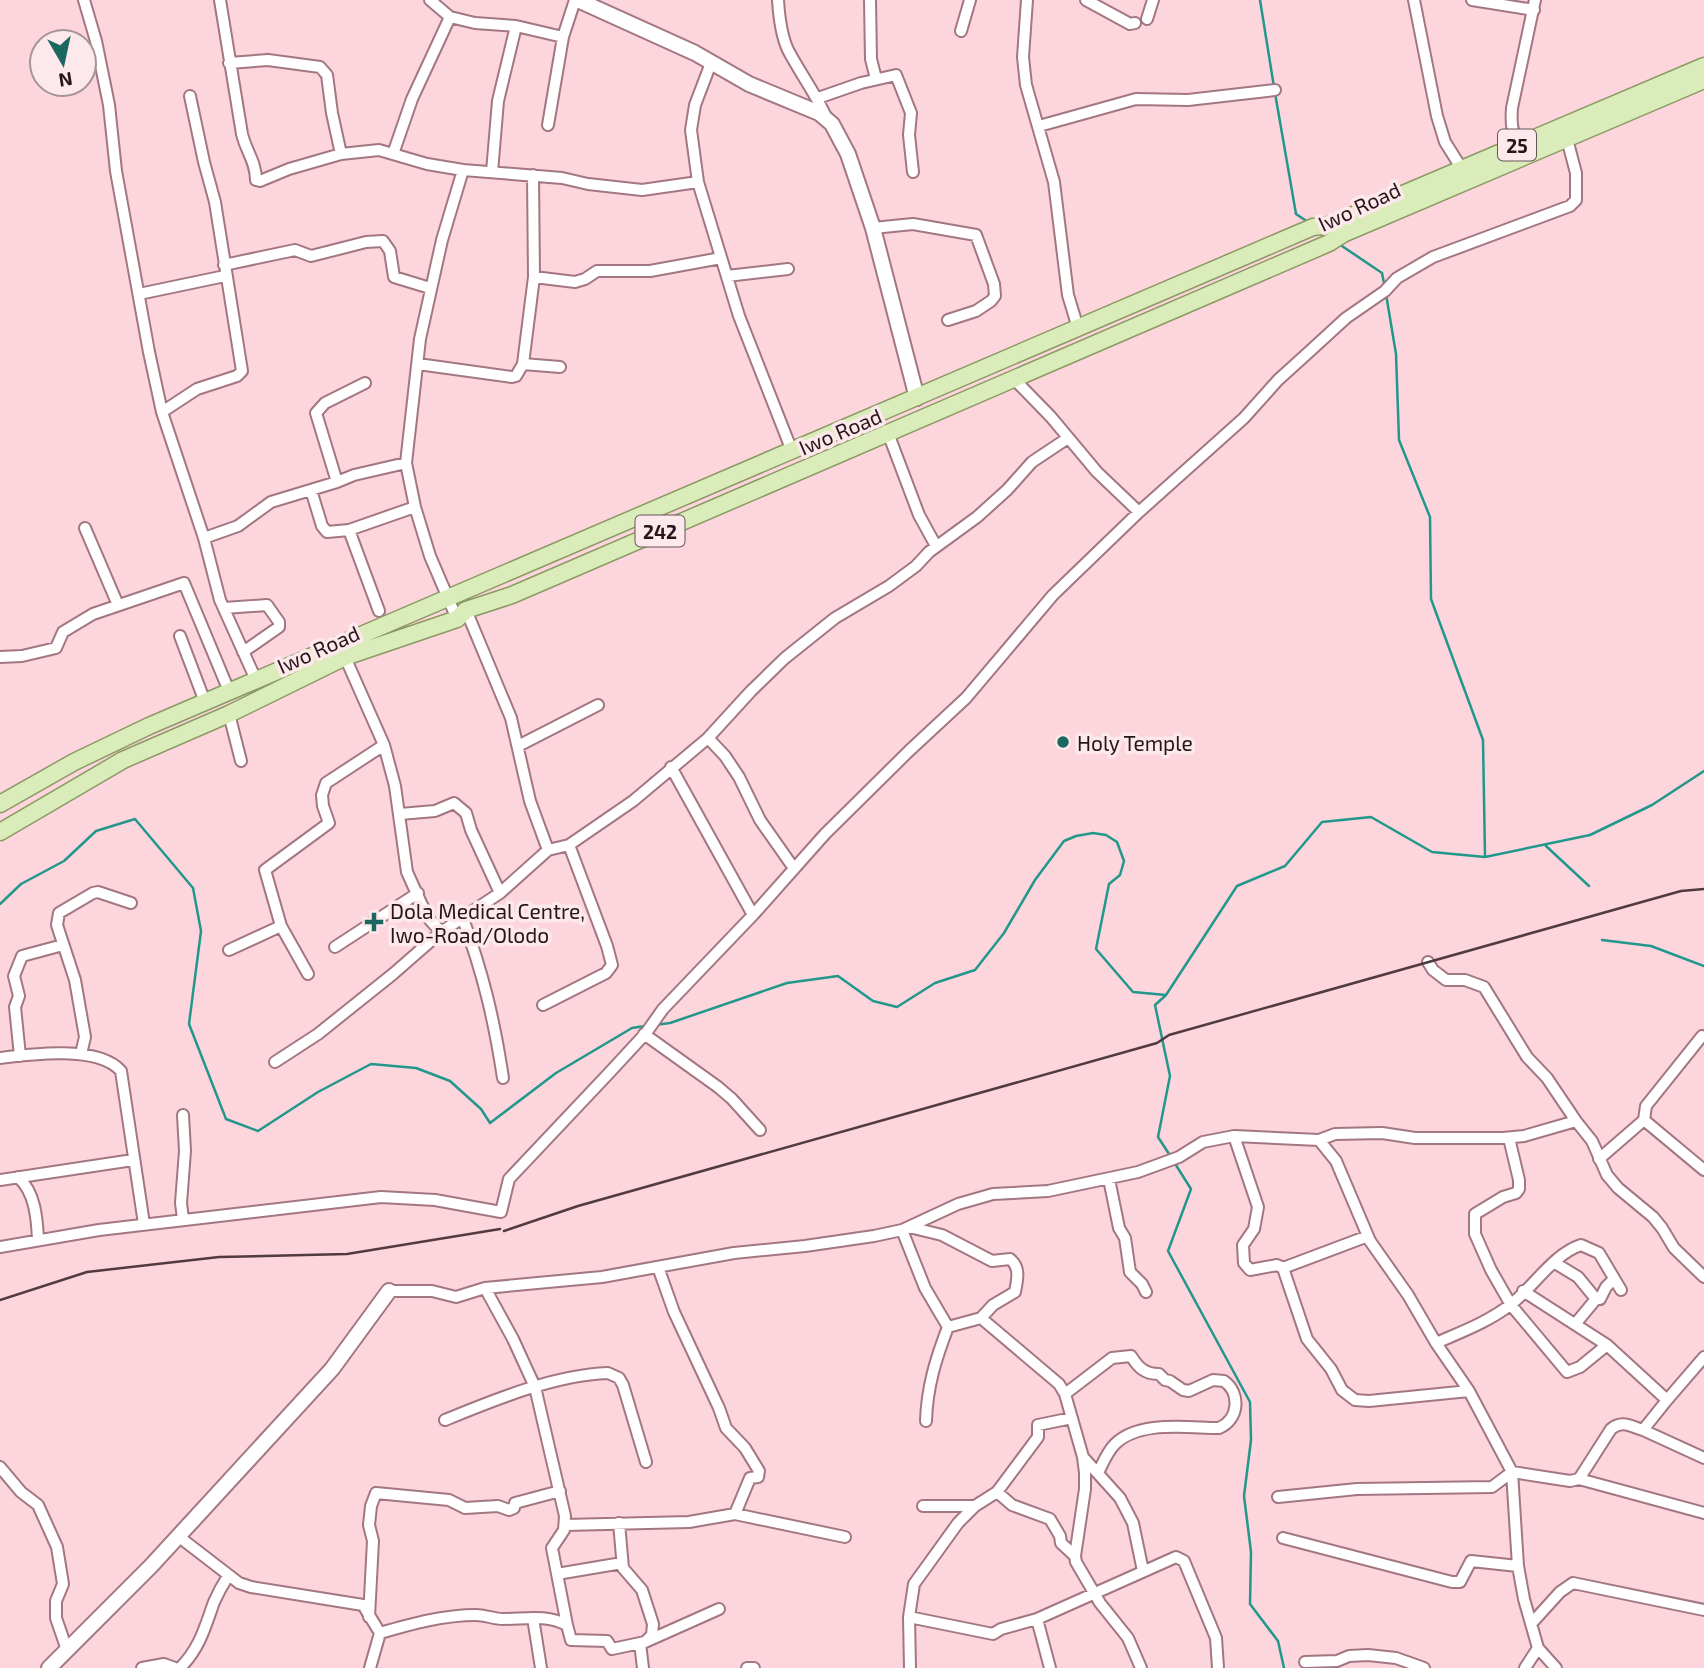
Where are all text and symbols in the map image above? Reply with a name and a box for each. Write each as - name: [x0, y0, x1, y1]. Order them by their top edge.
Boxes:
- north arrow: [28, 28, 98, 98]
- text: N: [57, 68, 74, 93]
- road number: 25: [1498, 130, 1536, 160]
- street label: Iwo Road: [1314, 176, 1404, 236]
- street label: Iwo Road: [795, 402, 885, 460]
- road number: 242: [636, 516, 684, 546]
- street label: Iwo Road: [273, 620, 363, 678]
- place label: Holy Temple: [1077, 730, 1193, 755]
- marker: Holy Temple: [1055, 734, 1071, 750]
- place label: Dola Medical Centre, Iwo-Road/Olodo: [390, 898, 585, 947]
- marker: Dola Medical Centre, Iwo-Road/Olodo: [364, 912, 384, 932]

